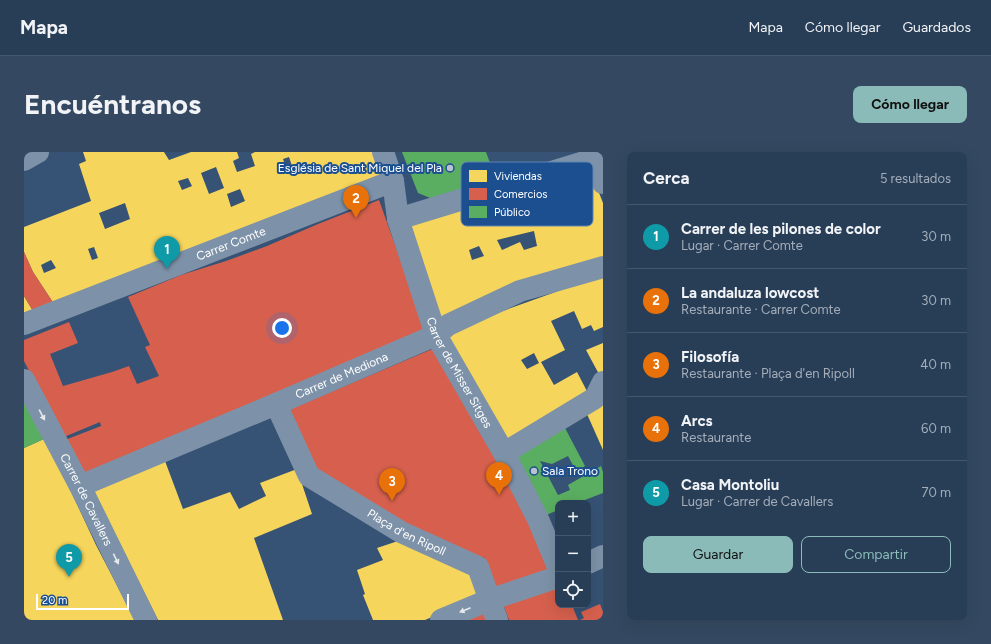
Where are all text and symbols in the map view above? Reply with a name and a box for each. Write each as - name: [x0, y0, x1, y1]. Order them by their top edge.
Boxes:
- text: Mapa: [20, 16, 68, 39]
- text: Mapa: [748, 19, 783, 36]
- text: Cómo llegar: [805, 19, 880, 36]
- text: Guardados: [902, 19, 971, 36]
- button: Cómo llegar: [853, 86, 967, 123]
- text: Encuéntranos: [24, 87, 201, 121]
- place label: Església de Sant Miquel del Pla: [278, 161, 442, 175]
- legend: [461, 162, 593, 226]
- marker: Església de Sant Miquel del Pla: [445, 163, 455, 173]
- text: Cerca: [643, 168, 690, 188]
- text: Viviendas: [494, 170, 542, 183]
- text: 5 resultados: [880, 171, 951, 186]
- pin: 2: [343, 185, 369, 218]
- text: Comercios: [494, 188, 547, 201]
- text: Público: [494, 206, 530, 219]
- text: Carrer de les pilones de color: [681, 220, 881, 238]
- street label: Carrer Comte: [194, 224, 268, 264]
- text: 1: [653, 229, 659, 244]
- text: 30 m: [921, 229, 951, 244]
- pin: 1: [154, 236, 180, 269]
- text: Lugar · Carrer Comte: [681, 238, 803, 253]
- text: La andaluza lowcost: [681, 284, 819, 302]
- text: 2: [652, 293, 660, 308]
- text: 30 m: [921, 293, 951, 308]
- text: Restaurante · Carrer Comte: [681, 302, 841, 317]
- street label: Carrer de Misser Sitges: [424, 315, 495, 431]
- your location: [272, 318, 292, 338]
- text: Filosofía: [681, 348, 739, 366]
- street label: Carrer de Mediona: [293, 350, 390, 402]
- text: 3: [652, 357, 660, 372]
- text: 40 m: [920, 357, 951, 372]
- text: Restaurante · Plaça d'en Ripoll: [681, 366, 855, 381]
- one-way arrow: [39, 409, 46, 420]
- text: Arcs: [681, 412, 713, 430]
- text: 4: [652, 421, 660, 436]
- text: 60 m: [921, 421, 951, 436]
- text: Restaurante: [681, 430, 751, 445]
- street label: Carrer de Cavallers: [57, 451, 116, 549]
- pin: 4: [486, 462, 512, 495]
- place label: Sala Trono: [542, 464, 598, 478]
- marker: Sala Trono: [529, 466, 539, 476]
- pin: 3: [379, 468, 405, 501]
- text: Casa Montoliu: [681, 476, 779, 494]
- text: 5: [652, 485, 660, 500]
- text: 70 m: [921, 485, 951, 500]
- text: Lugar · Carrer de Cavallers: [681, 494, 833, 509]
- map controls: [555, 500, 591, 608]
- button: +: [555, 500, 591, 536]
- street label: Plaça d'en Ripoll: [365, 506, 448, 558]
- button: −: [555, 536, 591, 572]
- button: Guardar: [643, 536, 793, 573]
- button: Compartir: [801, 536, 951, 573]
- pin: 5: [56, 544, 82, 577]
- one-way arrow: [113, 553, 119, 565]
- button: locate: [555, 572, 591, 608]
- scale bar: [36, 592, 129, 611]
- text: 20 m: [42, 594, 67, 607]
- one-way arrow: [460, 607, 471, 613]

